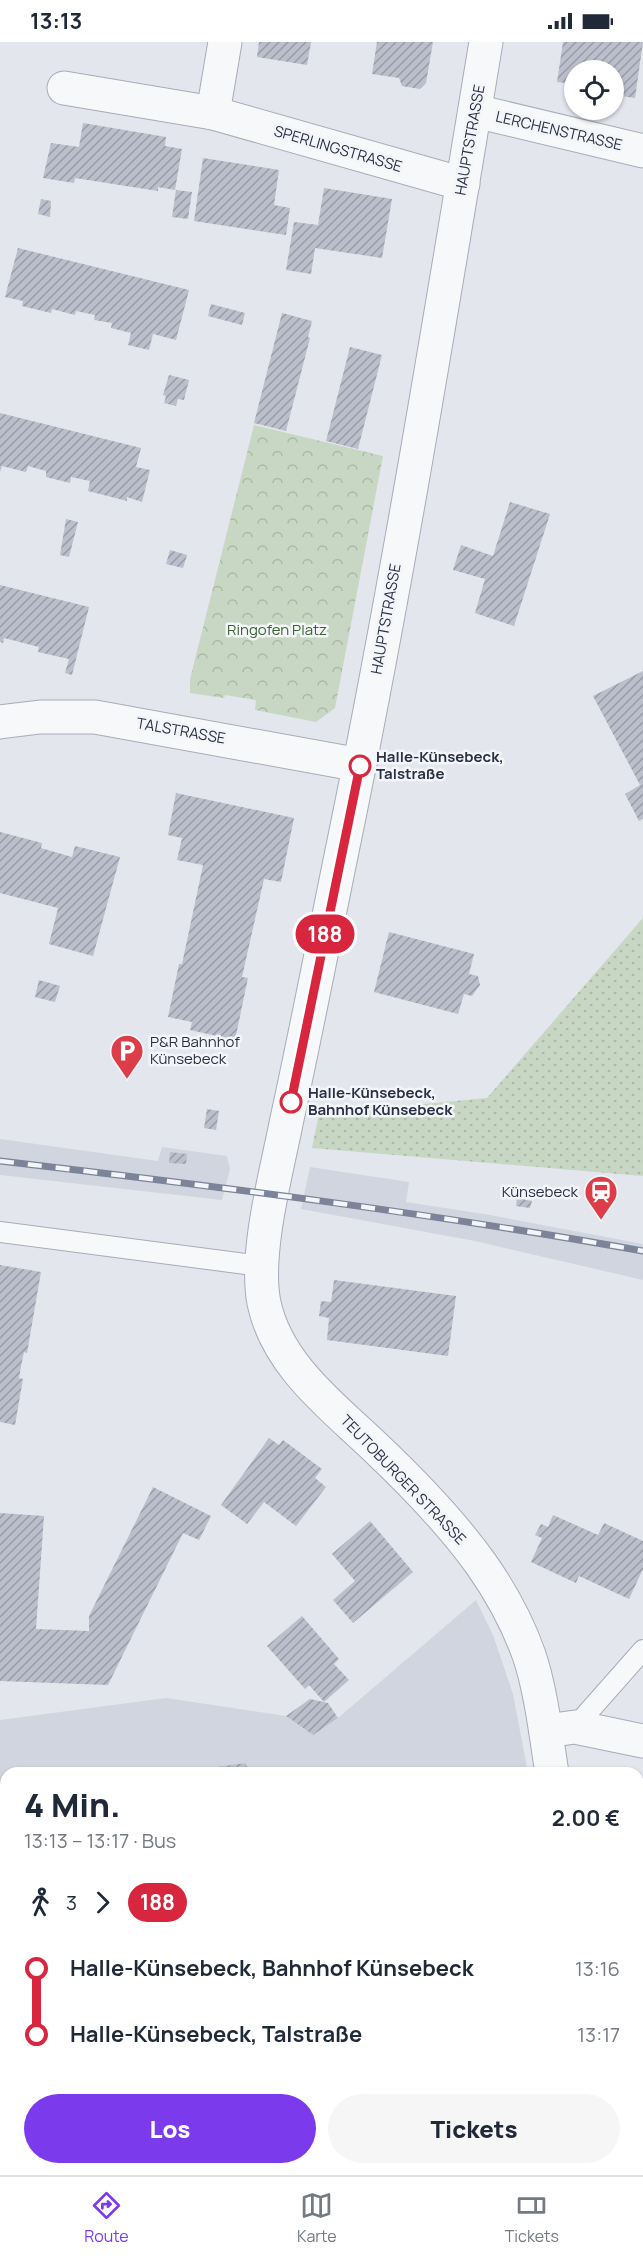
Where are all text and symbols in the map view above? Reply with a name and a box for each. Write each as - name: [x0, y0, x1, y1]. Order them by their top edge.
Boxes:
- text: 13:13: [30, 6, 82, 36]
- map controls: [564, 60, 624, 120]
- button: locate: [564, 60, 624, 120]
- street label: HAUPTSTRASSE: [449, 83, 490, 197]
- street label: LERCHENSTRASSE: [494, 106, 625, 155]
- street label: SPERLINGSTRASSE: [272, 120, 405, 177]
- street label: HAUPTSTRASSE: [365, 562, 406, 676]
- park label: Ringofen Platz: [227, 619, 327, 640]
- street label: TALSTRASSE: [135, 712, 227, 749]
- place label: Halle-Künsebeck, Talstraße: [376, 746, 504, 784]
- marker: Halle-Künsebeck, Talstraße: [349, 755, 371, 777]
- line badge: 188: [290, 914, 360, 954]
- text: 188: [308, 920, 342, 948]
- place label: P&R Bahnhof Künsebeck: [150, 1031, 240, 1069]
- parking icon: P&R Bahnhof Künsebeck: [109, 1033, 145, 1080]
- place label: Halle-Künsebeck, Bahnhof Künsebeck: [308, 1082, 453, 1120]
- marker: Halle-Künsebeck, Bahnhof Künsebeck: [280, 1091, 302, 1113]
- station icon: Künsebeck: [583, 1174, 619, 1221]
- place label: Künsebeck: [502, 1181, 579, 1202]
- street label: TEUTOBURGER STRASSE: [336, 1410, 471, 1549]
- text: 4 Min.: [24, 1782, 121, 1827]
- text: 2.00 €: [552, 1803, 620, 1833]
- text: 13:13 – 13:17 · Bus: [24, 1827, 176, 1854]
- icon: walk: [24, 1886, 57, 1919]
- icon: forward: [86, 1886, 119, 1919]
- text: 188: [140, 1888, 175, 1916]
- text: 3: [66, 1889, 77, 1916]
- text: Halle-Künsebeck, Bahnhof Künsebeck: [70, 1953, 473, 1983]
- text: 13:16: [575, 1955, 620, 1982]
- text: Halle-Künsebeck, Talstraße: [70, 2019, 362, 2049]
- text: 13:17: [577, 2021, 620, 2048]
- button: Los: [24, 2094, 316, 2163]
- button: Tickets: [328, 2094, 620, 2163]
- tab: Route: [84, 2189, 129, 2247]
- tab: Karte: [297, 2189, 336, 2247]
- tab: Tickets: [505, 2189, 559, 2247]

